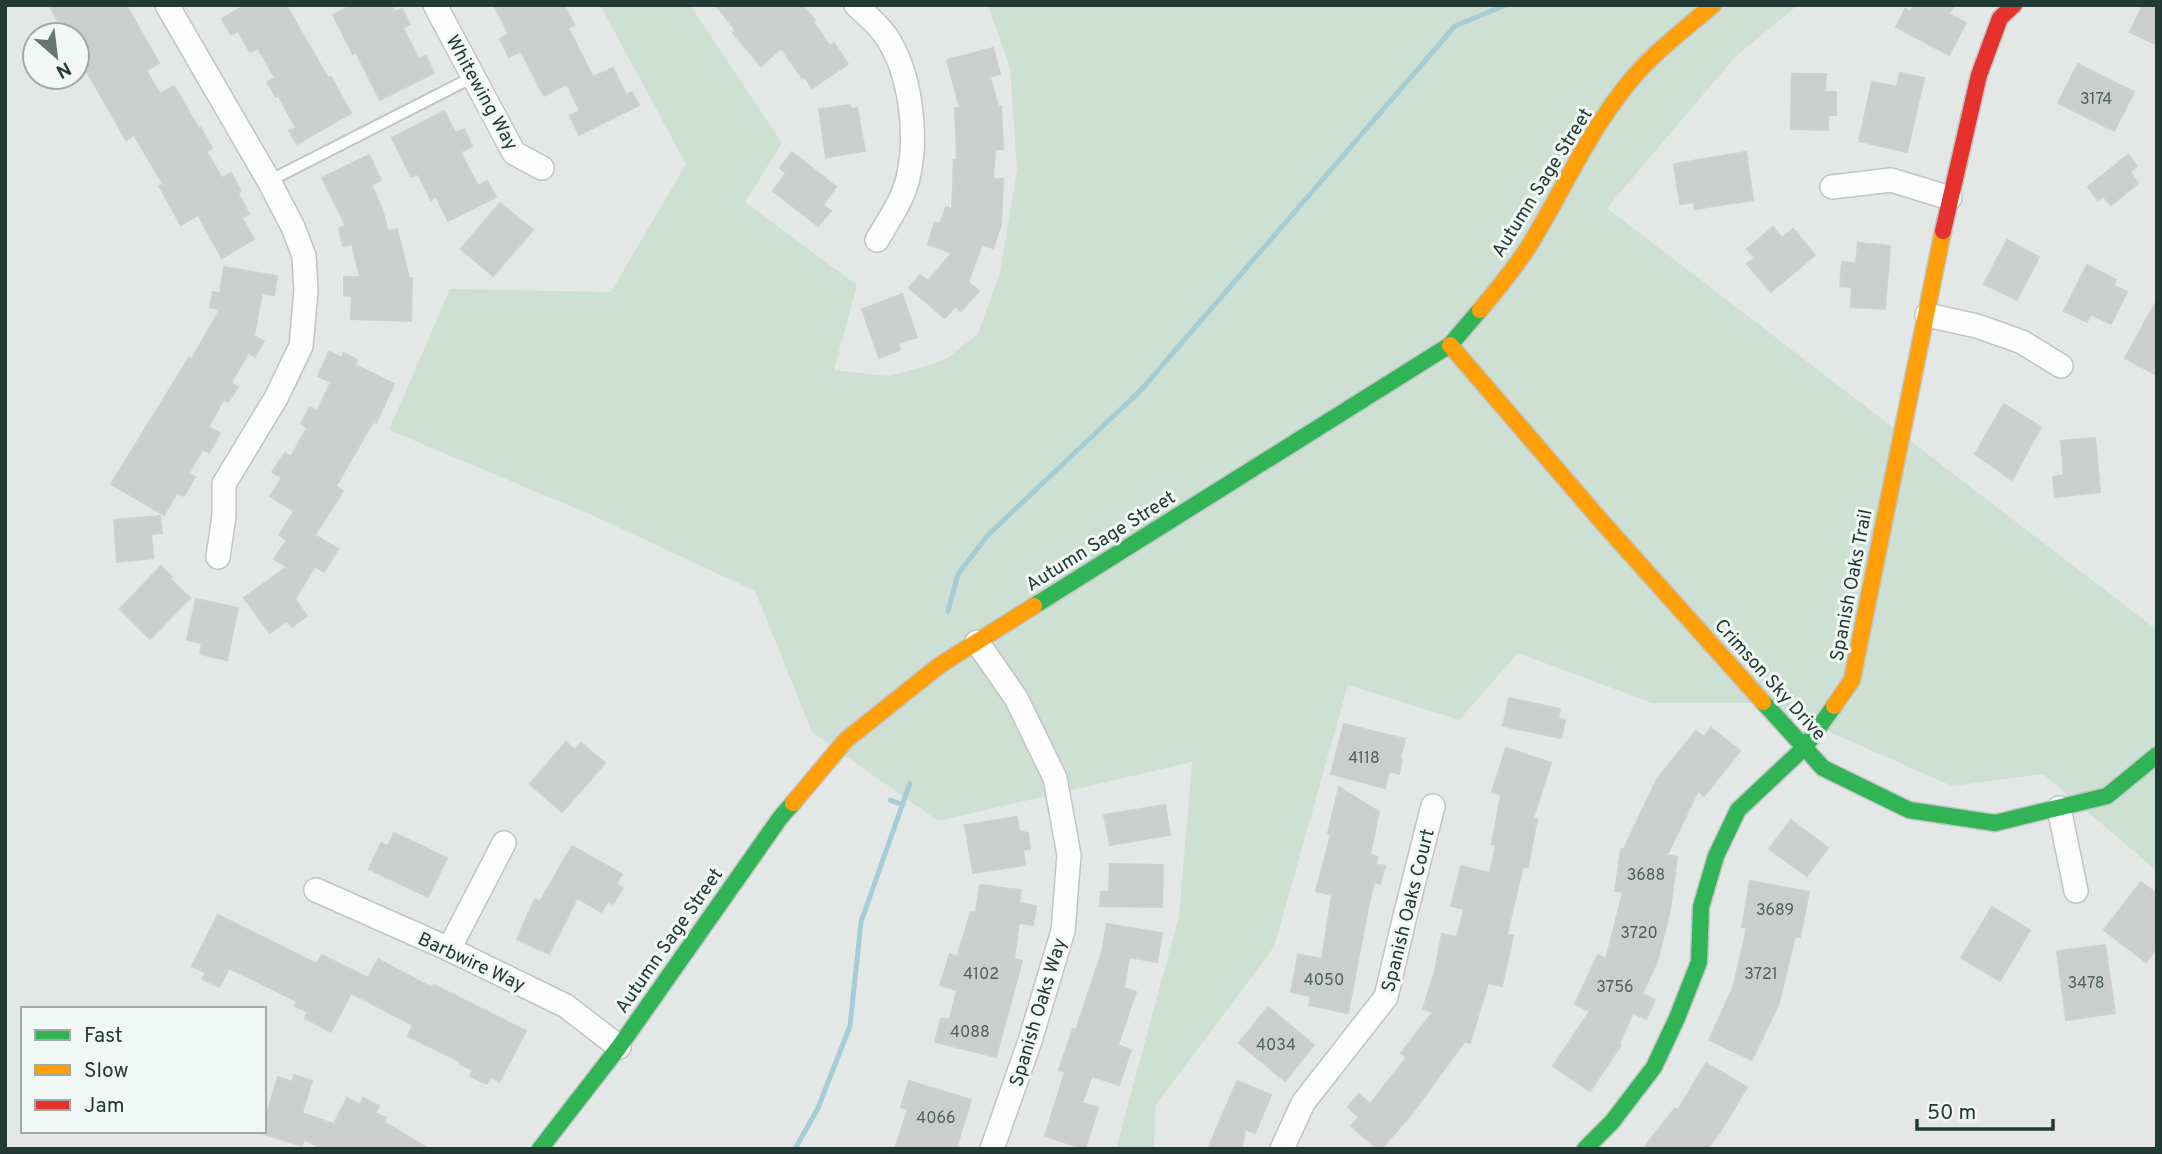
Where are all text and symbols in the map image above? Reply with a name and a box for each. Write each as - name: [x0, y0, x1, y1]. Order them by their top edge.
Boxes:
- north arrow: [21, 21, 91, 91]
- street label: Whitewing Way: [440, 31, 523, 155]
- text: N: [51, 55, 75, 83]
- house number: 3174: [2080, 90, 2112, 110]
- street label: Autumn Sage Street: [1487, 104, 1598, 262]
- street label: Autumn Sage Street: [1022, 486, 1180, 597]
- street label: Spanish Oaks Trail: [1825, 507, 1878, 663]
- street label: Crimson Sky Drive: [1709, 614, 1830, 746]
- house number: 4118: [1348, 749, 1380, 769]
- street label: Spanish Oaks Court: [1377, 826, 1441, 995]
- street label: Autumn Sage Street: [611, 864, 729, 1018]
- house number: 3688: [1627, 866, 1665, 886]
- house number: 3689: [1756, 901, 1794, 921]
- house number: 3720: [1620, 924, 1658, 944]
- street label: Barbwire Way: [414, 927, 529, 998]
- street label: Spanish Oaks Way: [1005, 935, 1073, 1090]
- house number: 4102: [963, 965, 999, 985]
- house number: 3721: [1744, 965, 1778, 985]
- house number: 4050: [1304, 971, 1344, 991]
- house number: 3478: [2067, 974, 2105, 994]
- house number: 3756: [1596, 978, 1634, 998]
- legend: [21, 1007, 266, 1133]
- text: Fast: [84, 1023, 123, 1050]
- house number: 4088: [950, 1023, 990, 1043]
- house number: 4034: [1256, 1036, 1296, 1056]
- text: Slow: [84, 1058, 129, 1085]
- scale bar: [1917, 1088, 2054, 1132]
- text: Jam: [84, 1093, 125, 1120]
- text: 50 m: [1927, 1100, 1976, 1127]
- house number: 4066: [916, 1109, 956, 1129]

